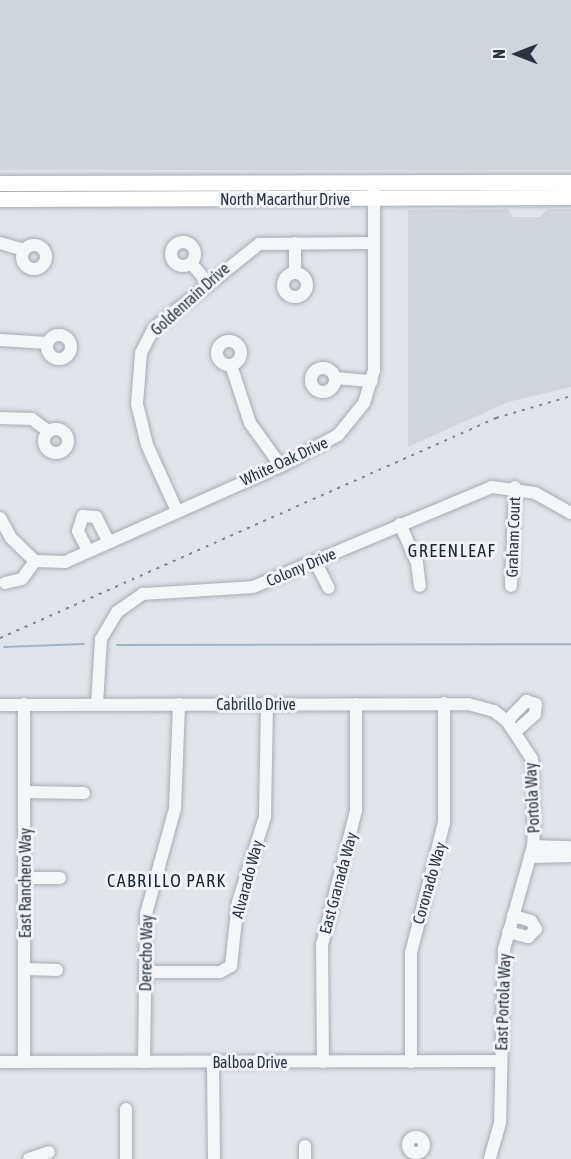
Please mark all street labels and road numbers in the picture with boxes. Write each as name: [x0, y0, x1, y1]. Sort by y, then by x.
street label: North Macarthur Drive: [220, 189, 350, 209]
street label: Goldenrain Drive: [147, 259, 233, 339]
street label: White Oak Drive: [237, 432, 331, 490]
street label: Graham Court: [502, 496, 524, 578]
street label: Colony Drive: [263, 544, 339, 590]
street label: Cabrillo Drive: [216, 694, 296, 714]
street label: Portola Way: [521, 762, 543, 834]
street label: East Ranchero Way: [15, 828, 35, 938]
street label: East Granada Way: [315, 830, 361, 936]
street label: Alvarado Way: [227, 838, 267, 920]
street label: Coronado Way: [408, 840, 450, 926]
street label: Derecho Way: [136, 915, 156, 991]
street label: East Portola Way: [492, 953, 514, 1051]
street label: Balboa Drive: [212, 1052, 288, 1072]

